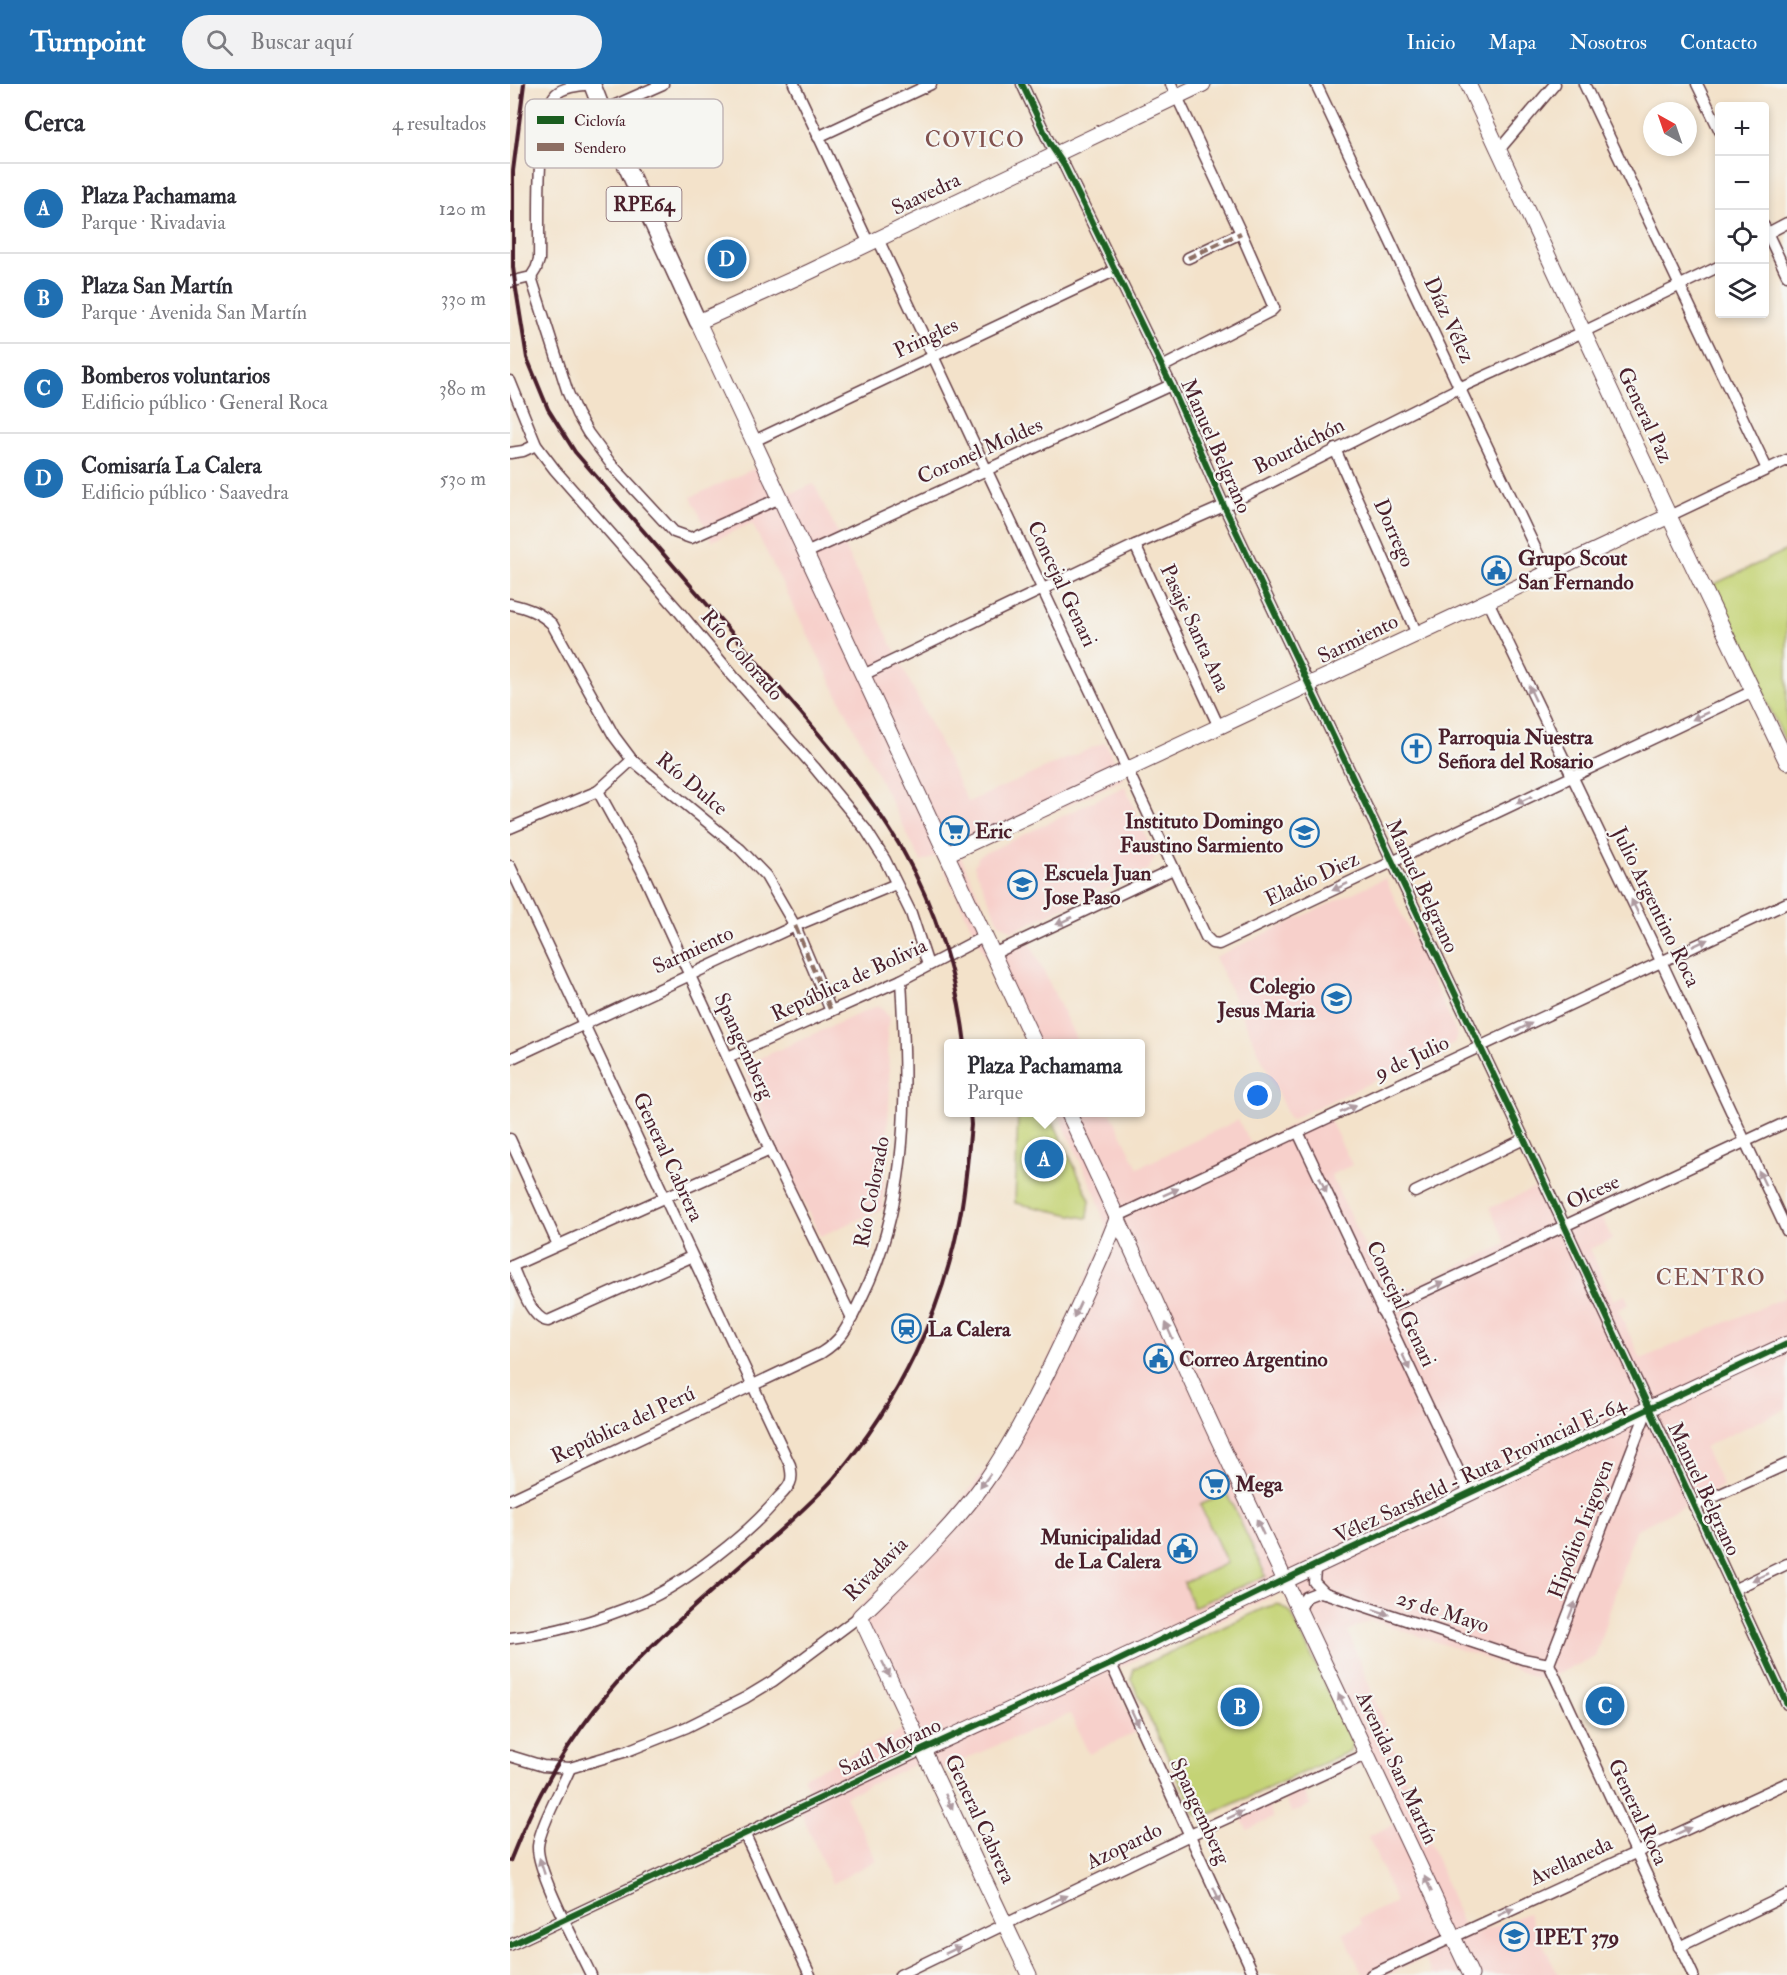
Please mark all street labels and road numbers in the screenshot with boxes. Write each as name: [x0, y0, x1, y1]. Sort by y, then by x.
street label: Saavedra: [887, 166, 965, 222]
road number: RPE64: [606, 187, 682, 221]
street label: Díaz Vélez: [1417, 273, 1481, 367]
street label: Pringles: [890, 311, 962, 365]
street label: General Paz: [1611, 363, 1679, 467]
street label: Manuel Belgrano: [1174, 374, 1258, 518]
street label: Coronel Moldes: [913, 411, 1047, 491]
street label: Bourdichón: [1249, 411, 1349, 480]
street label: Dorrego: [1367, 495, 1421, 571]
street label: Concejal Genari: [1021, 517, 1103, 652]
street label: Pasaje Santa Ana: [1154, 560, 1237, 697]
street label: Río Colorado: [695, 604, 789, 706]
street label: Sarmiento: [1313, 608, 1403, 670]
street label: Río Dulce: [651, 746, 734, 822]
street label: Manuel Belgrano: [1379, 815, 1465, 957]
street label: Julio Argentino Roca: [1605, 822, 1707, 992]
street label: Eladio Diez: [1261, 845, 1363, 913]
street label: Sarmiento: [648, 920, 738, 980]
street label: República de Bolivia: [767, 932, 932, 1028]
street label: Spangemberg: [708, 989, 781, 1104]
street label: 9 de Julio: [1369, 1029, 1453, 1088]
street label: General Cabrera: [626, 1088, 710, 1226]
street label: Río Colorado: [848, 1134, 896, 1250]
street label: Olcese: [1562, 1168, 1624, 1216]
street label: Concejal Genari: [1360, 1237, 1442, 1372]
street label: República del Perú: [547, 1380, 699, 1470]
street label: Vélez Sarsfield - Ruta Provincial E-64: [1330, 1390, 1632, 1550]
street label: Manuel Belgrano: [1661, 1418, 1747, 1560]
street label: Hipólito Irigoyen: [1542, 1456, 1620, 1602]
street label: Rivadavia: [838, 1531, 914, 1607]
street label: 25 de Mayo: [1393, 1584, 1493, 1640]
street label: Avenida San Martín: [1349, 1686, 1444, 1849]
street label: Saúl Moyano: [835, 1712, 945, 1782]
street label: General Cabrera: [938, 1750, 1022, 1888]
street label: Spangemberg: [1164, 1754, 1237, 1869]
street label: General Roca: [1602, 1754, 1675, 1870]
street label: Azopardo: [1081, 1816, 1166, 1876]
street label: Avellaneda: [1524, 1830, 1617, 1892]

